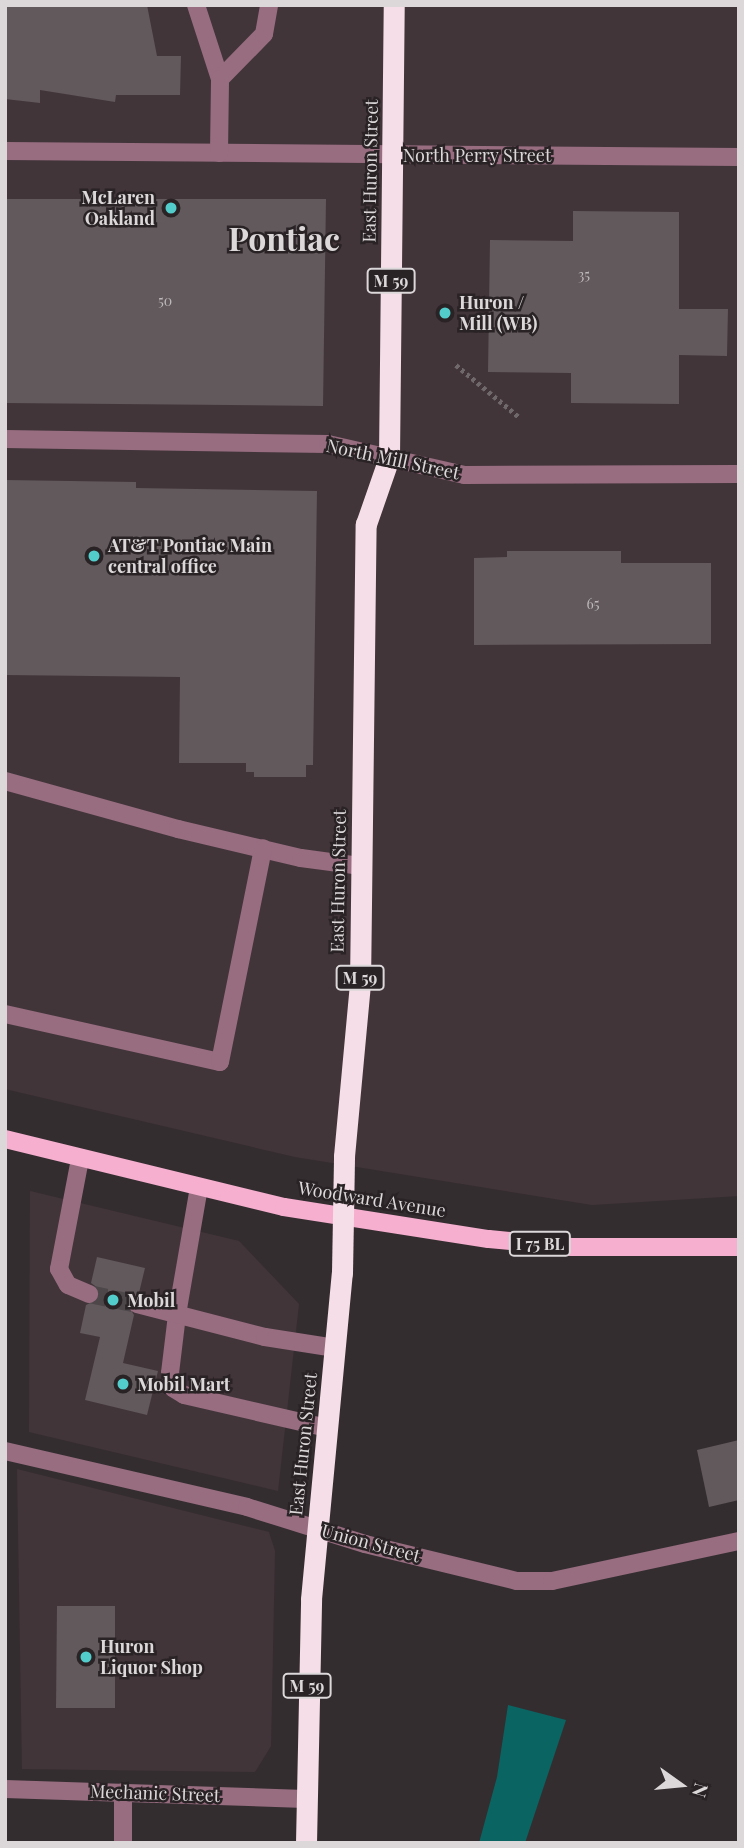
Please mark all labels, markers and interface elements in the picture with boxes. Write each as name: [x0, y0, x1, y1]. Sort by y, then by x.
street label: East Huron Street: [358, 99, 382, 243]
street label: North Perry Street: [402, 144, 552, 166]
place label: McLaren Oakland: [81, 187, 155, 230]
marker: McLaren Oakland: [161, 198, 181, 218]
district label: Pontiac: [228, 219, 340, 257]
house number: 35: [578, 267, 590, 283]
road number: M 59: [366, 268, 416, 294]
place label: Huron / Mill (WB): [459, 292, 537, 334]
house number: 50: [158, 293, 172, 309]
marker: Huron / Mill (WB): [437, 305, 453, 321]
street label: North Mill Street: [324, 434, 462, 484]
place label: AT&T Pontiac Main central office: [108, 535, 272, 578]
marker: AT&T Pontiac Main central office: [86, 548, 102, 564]
house number: 65: [586, 596, 600, 612]
street label: East Huron Street: [326, 809, 350, 953]
road number: M 59: [336, 966, 384, 990]
street label: Woodward Avenue: [296, 1177, 448, 1221]
road number: I 75 BL: [508, 1232, 572, 1256]
place label: Mobil: [127, 1289, 175, 1311]
marker: Mobil: [105, 1292, 121, 1308]
street label: East Huron Street: [285, 1371, 321, 1517]
place label: Mobil Mart: [137, 1373, 230, 1395]
marker: Mobil Mart: [115, 1376, 131, 1392]
street label: Union Street: [319, 1519, 423, 1567]
place label: Huron Liquor Shop: [100, 1636, 203, 1678]
marker: Huron Liquor Shop: [78, 1649, 94, 1665]
road number: M 59: [282, 1674, 332, 1698]
north arrow: [646, 1750, 716, 1820]
street label: Mechanic Street: [89, 1780, 221, 1806]
text: N: [687, 1780, 716, 1800]

